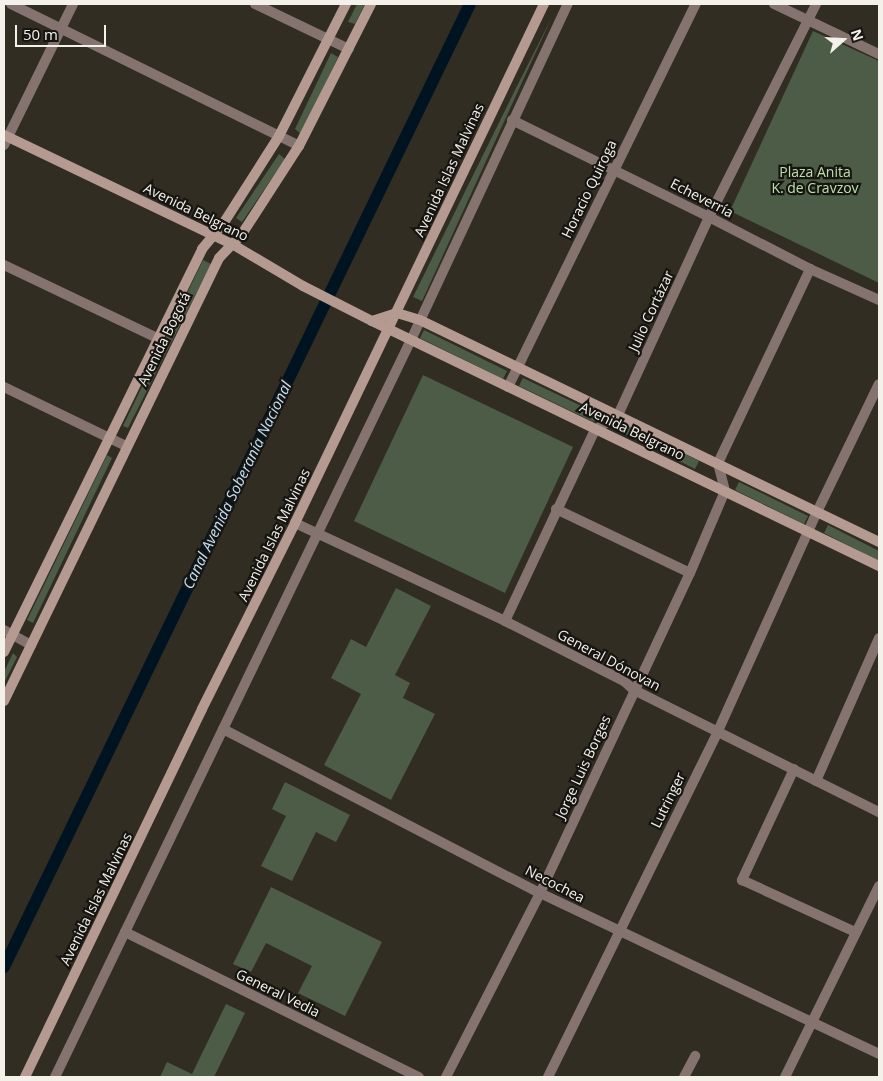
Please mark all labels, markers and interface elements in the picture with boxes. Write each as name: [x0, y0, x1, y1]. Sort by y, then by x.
scale bar: [18, 15, 109, 47]
north arrow: [818, 15, 868, 65]
text: 50 m: [23, 24, 58, 44]
text: N: [847, 26, 868, 43]
street label: Avenida Islas Malvinas: [411, 101, 487, 239]
street label: Horacio Quiroga: [558, 137, 620, 241]
park label: Plaza Anita K. de Cravzov: [771, 164, 859, 196]
street label: Echeverría: [668, 175, 736, 221]
street label: Avenida Belgrano: [141, 179, 251, 245]
street label: Julio Cortázar: [625, 268, 677, 354]
street label: Avenida Bogotá: [134, 289, 194, 389]
water label: Canal Avenida Soberanía Nacional: [179, 378, 295, 592]
street label: Avenida Belgrano: [577, 398, 687, 464]
street label: Avenida Islas Malvinas: [235, 466, 313, 604]
street label: General Dónovan: [555, 626, 663, 694]
street label: Jorge Luis Borges: [552, 713, 614, 821]
street label: Lutringer: [647, 769, 689, 831]
street label: Avenida Islas Malvinas: [57, 830, 135, 968]
street label: Necochea: [522, 862, 588, 906]
street label: General Vedia: [233, 965, 323, 1021]

